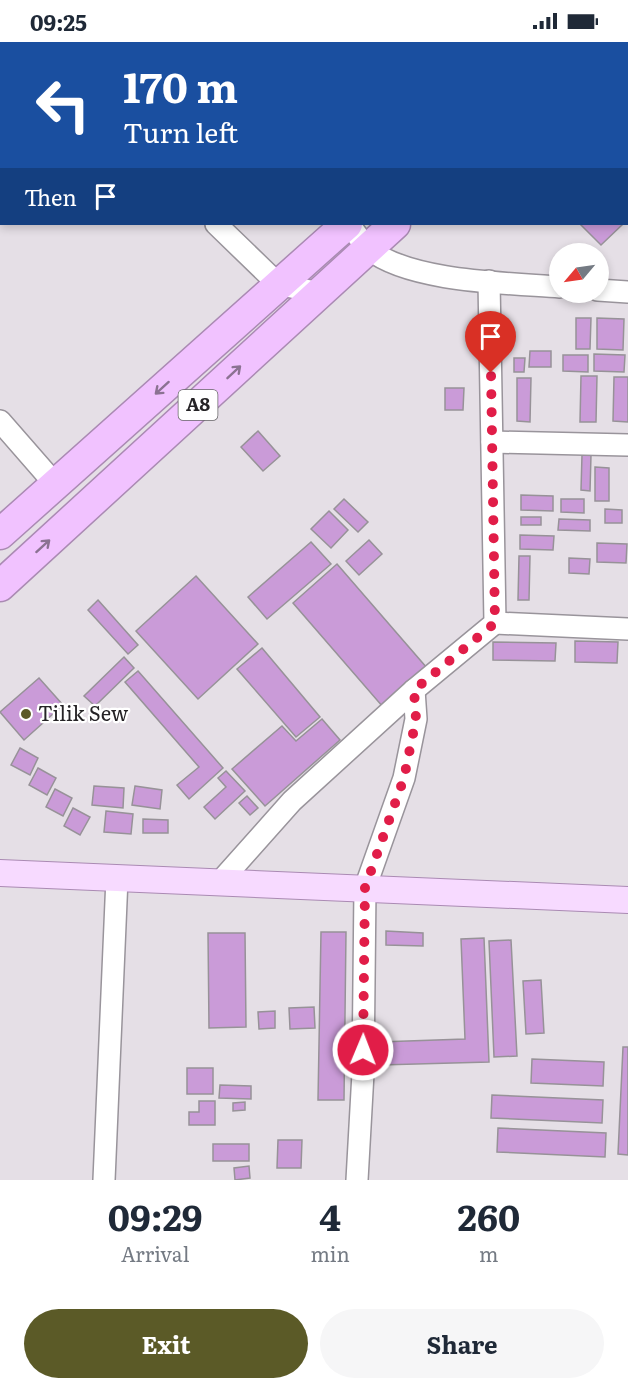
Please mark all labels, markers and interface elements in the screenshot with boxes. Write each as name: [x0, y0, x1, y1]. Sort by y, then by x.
text: 09:25: [30, 5, 87, 38]
text: 170 m: [123, 54, 238, 116]
icon: left: [24, 66, 102, 144]
text: Turn left: [123, 111, 238, 151]
text: Then: [24, 180, 77, 213]
icon: arrive: [89, 180, 122, 213]
north arrow: [549, 243, 609, 303]
map controls: [549, 243, 609, 303]
pin: [465, 311, 516, 373]
icon: arrive: [474, 320, 507, 353]
one-way arrow: [226, 366, 241, 380]
one-way arrow: [155, 381, 170, 395]
road number: A8: [178, 390, 218, 420]
one-way arrow: [36, 539, 51, 554]
place label: Tilik Sew: [38, 697, 129, 727]
marker: Tilik Sew: [19, 707, 33, 721]
position arrow: [331, 1018, 395, 1082]
text: 09:29: [108, 1189, 203, 1242]
text: 4: [319, 1189, 341, 1242]
text: 260: [458, 1189, 520, 1242]
text: Arrival: [121, 1238, 189, 1268]
text: min: [310, 1238, 350, 1268]
text: m: [479, 1238, 499, 1268]
button: Exit: [24, 1309, 308, 1378]
button: Share: [320, 1309, 604, 1378]

